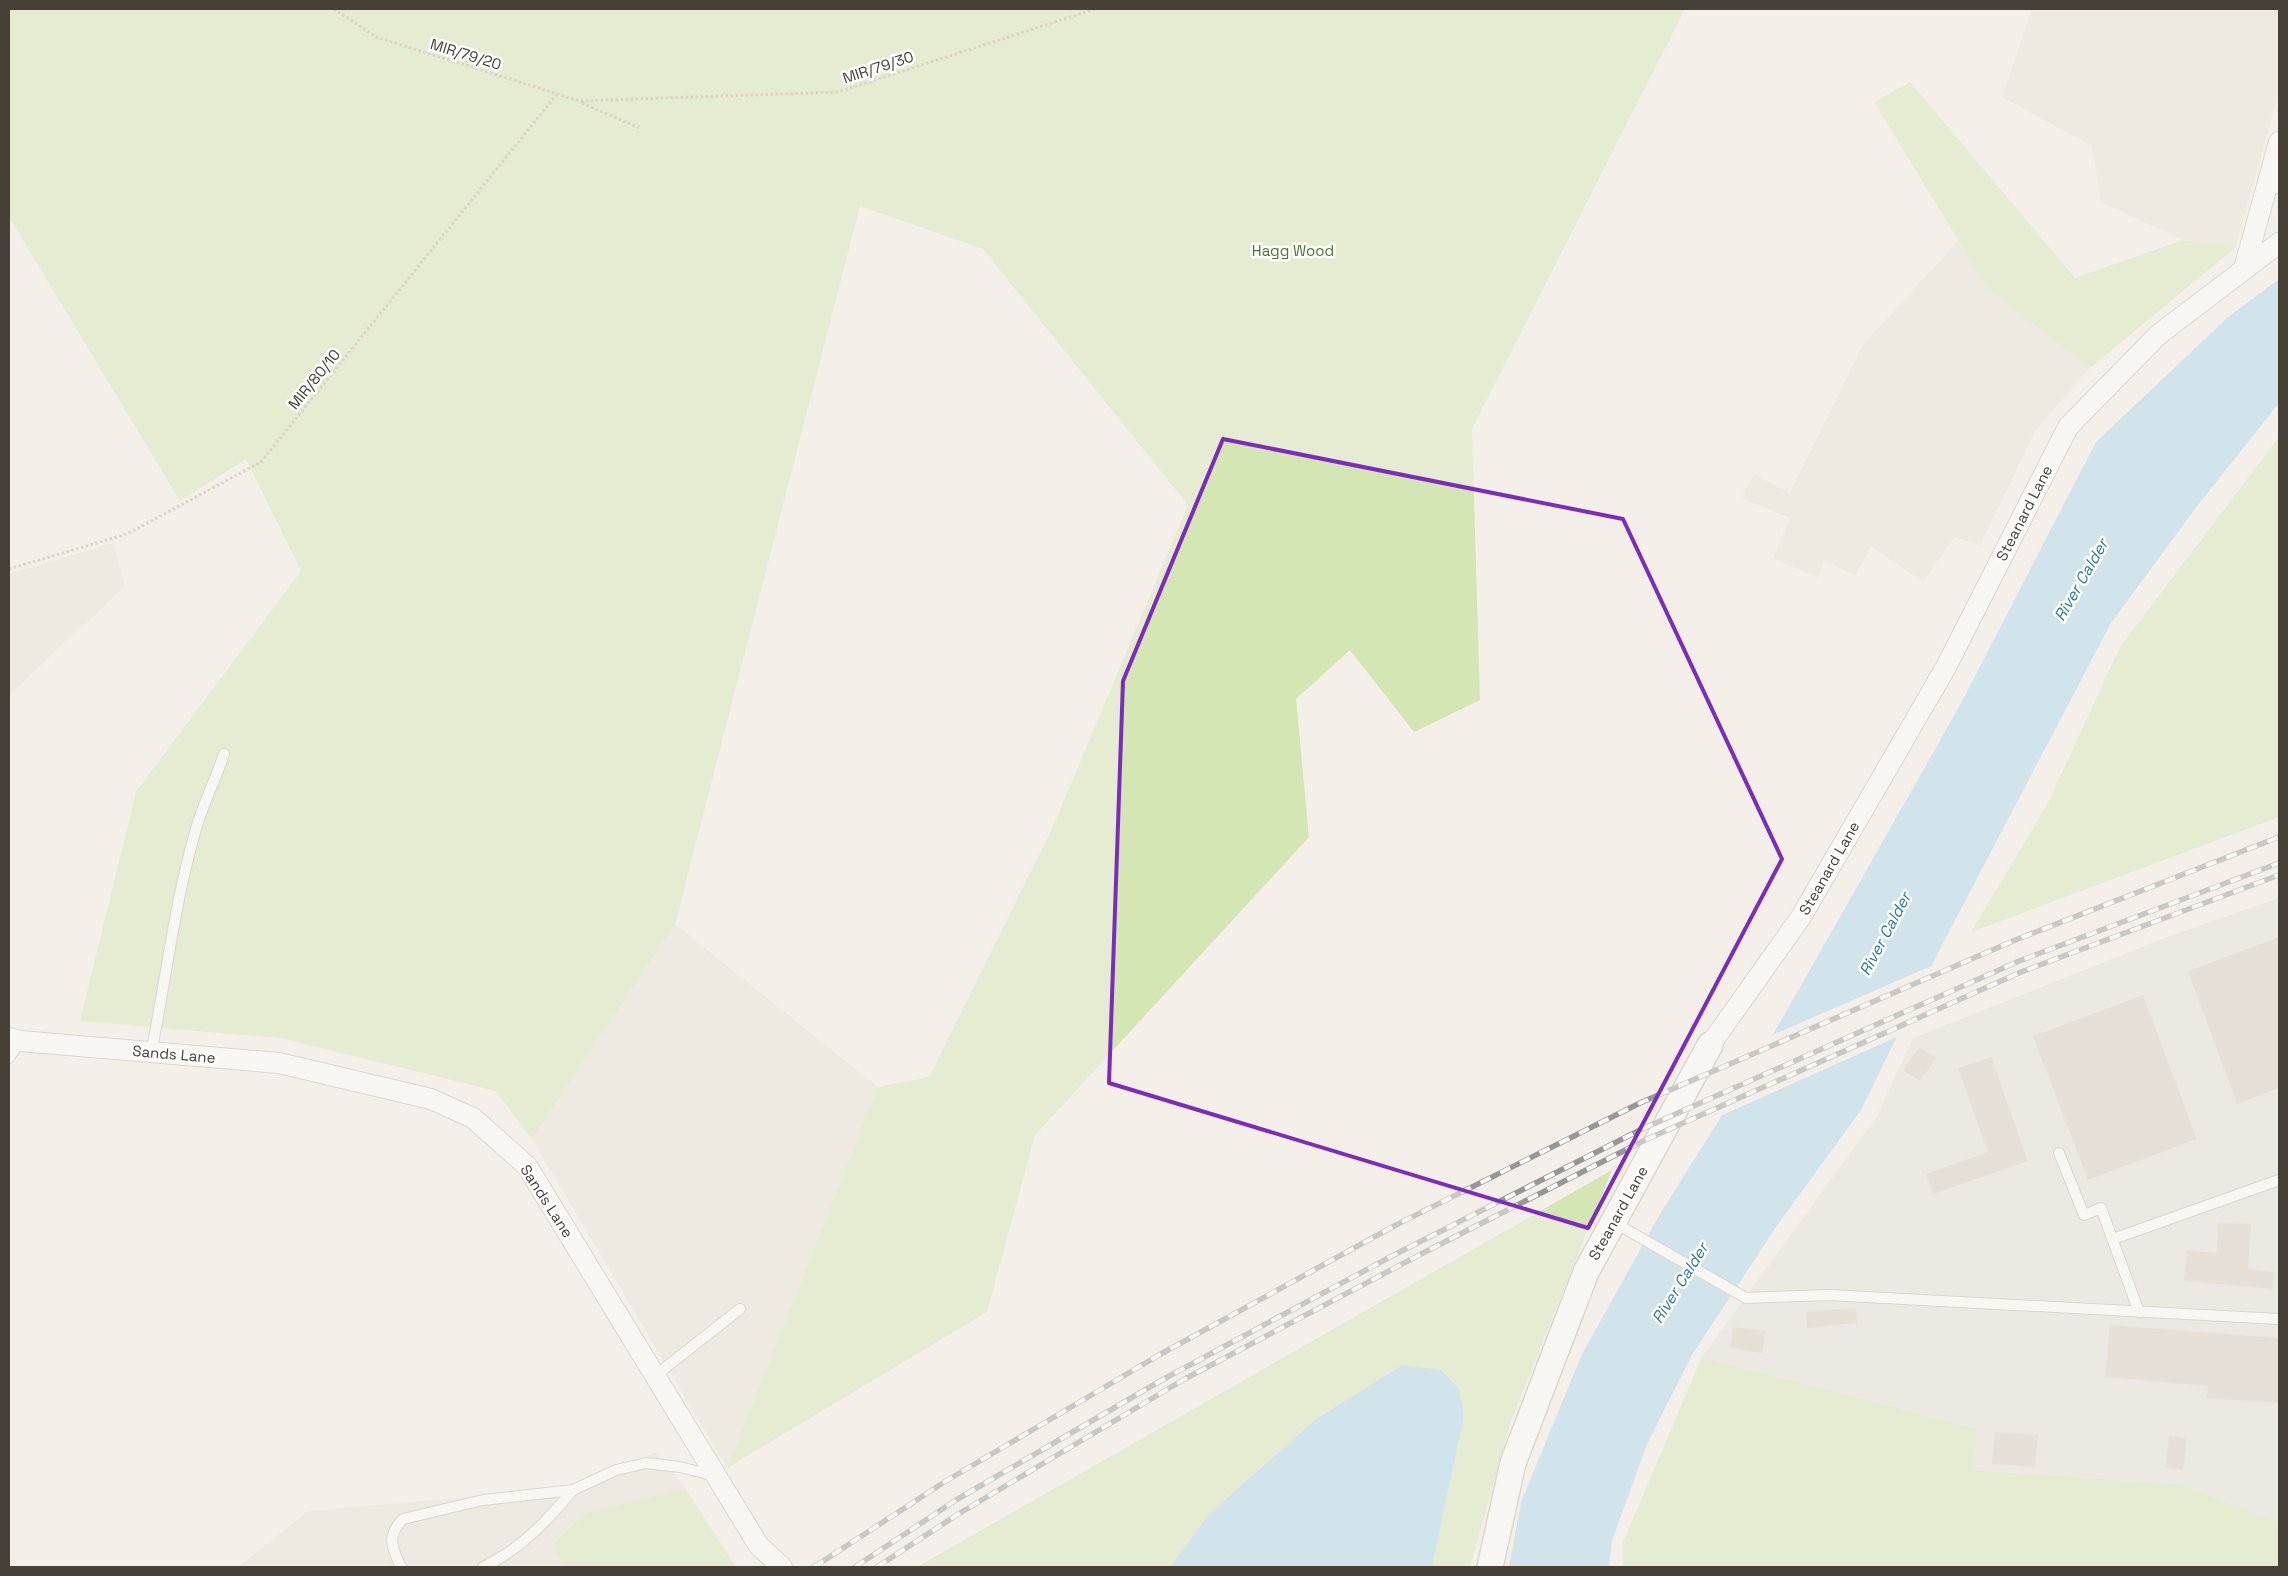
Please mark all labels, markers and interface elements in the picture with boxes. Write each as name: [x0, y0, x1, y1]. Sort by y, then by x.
street label: MIR/79/20: [428, 34, 504, 74]
street label: MIR/79/30: [840, 47, 916, 87]
park label: Hagg Wood: [1252, 241, 1334, 260]
street label: MIR/80/10: [284, 345, 344, 413]
street label: Steanard Lane: [1992, 462, 2056, 564]
water label: River Calder: [2049, 534, 2114, 625]
street label: Steanard Lane: [1795, 818, 1864, 918]
water label: River Calder: [1854, 887, 1917, 979]
street label: Sands Lane: [132, 1041, 216, 1067]
street label: Sands Lane: [516, 1161, 578, 1241]
street label: Steanard Lane: [1584, 1162, 1652, 1264]
water label: River Calder: [1647, 1237, 1714, 1327]

